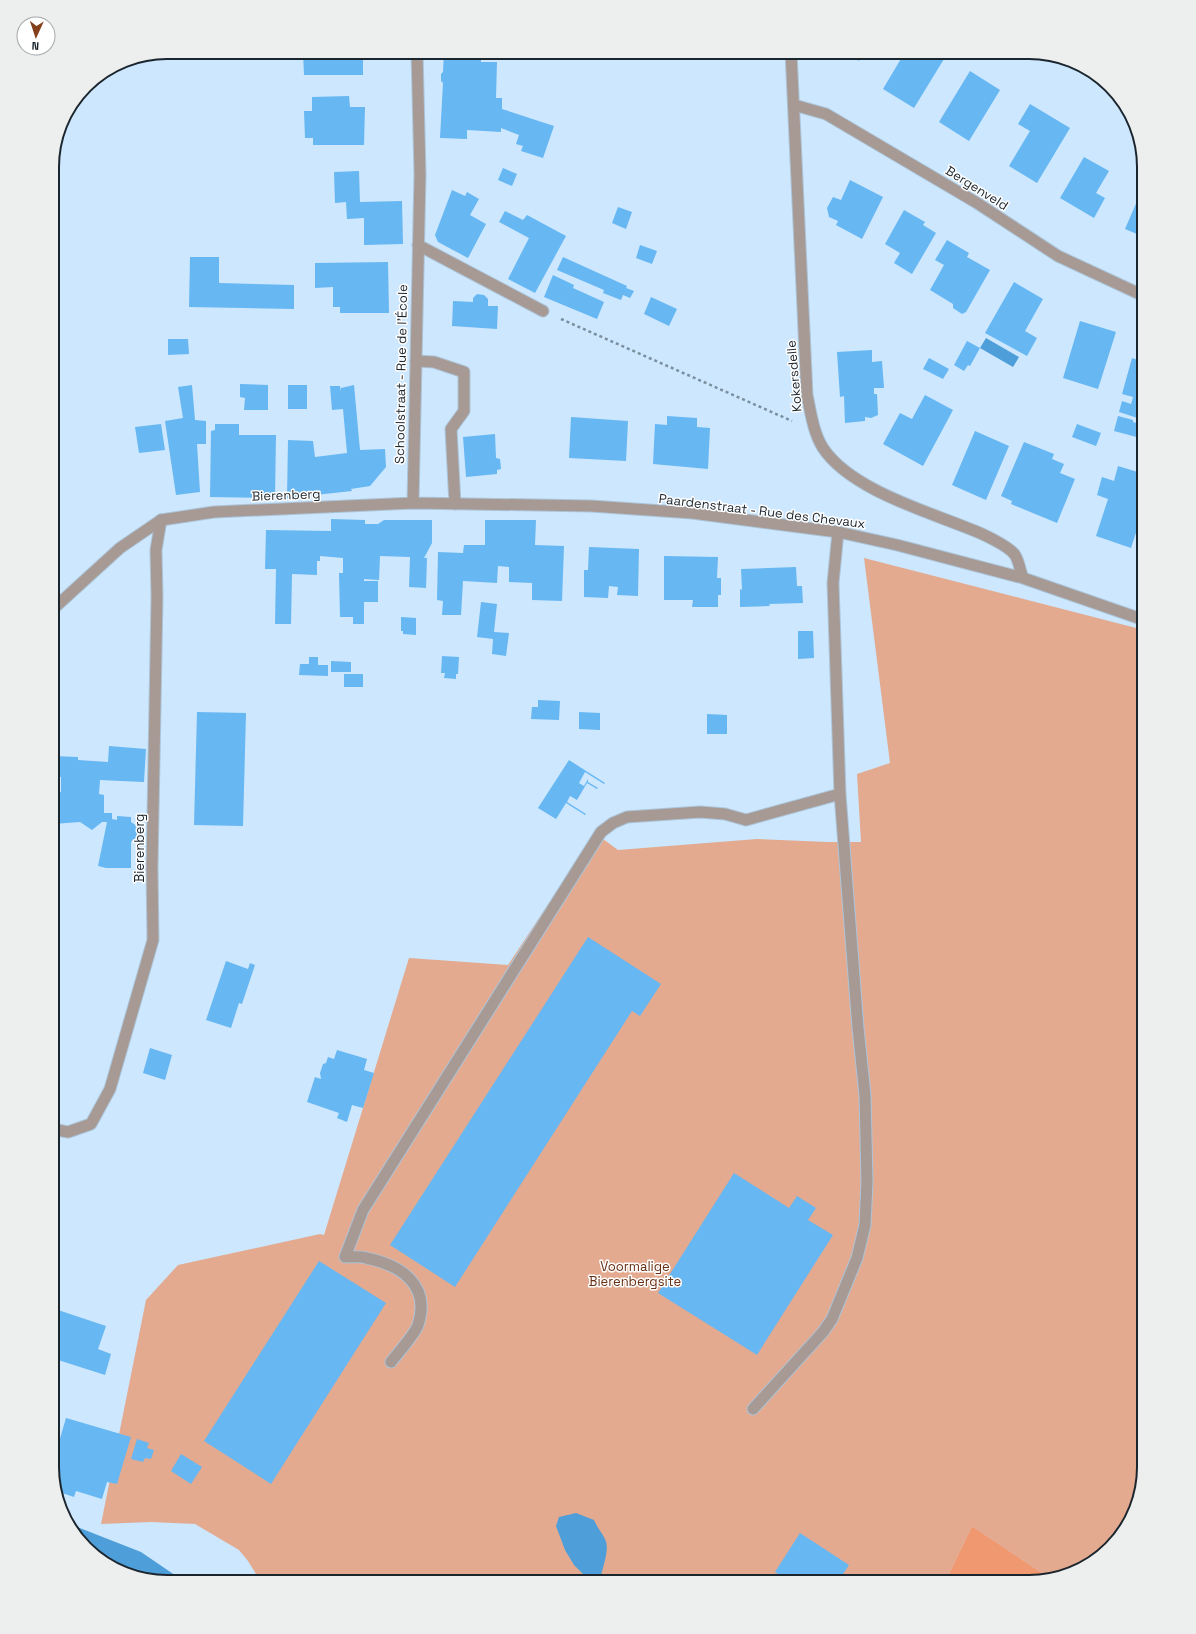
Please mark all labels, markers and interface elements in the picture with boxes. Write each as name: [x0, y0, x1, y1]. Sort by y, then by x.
north arrow: [16, 16, 56, 56]
text: N: [31, 39, 40, 53]
street label: Bergenveld: [942, 162, 1012, 214]
street label: Schoolstraat - Rue de l'École: [391, 284, 411, 464]
street label: Kokersdelle: [782, 339, 806, 413]
street label: Bierenberg: [251, 485, 321, 505]
street label: Paardenstraat - Rue des Chevaux: [658, 490, 867, 532]
street label: Bierenberg: [131, 814, 148, 882]
park label: Voormalige Bierenbergsite: [589, 1258, 681, 1290]

